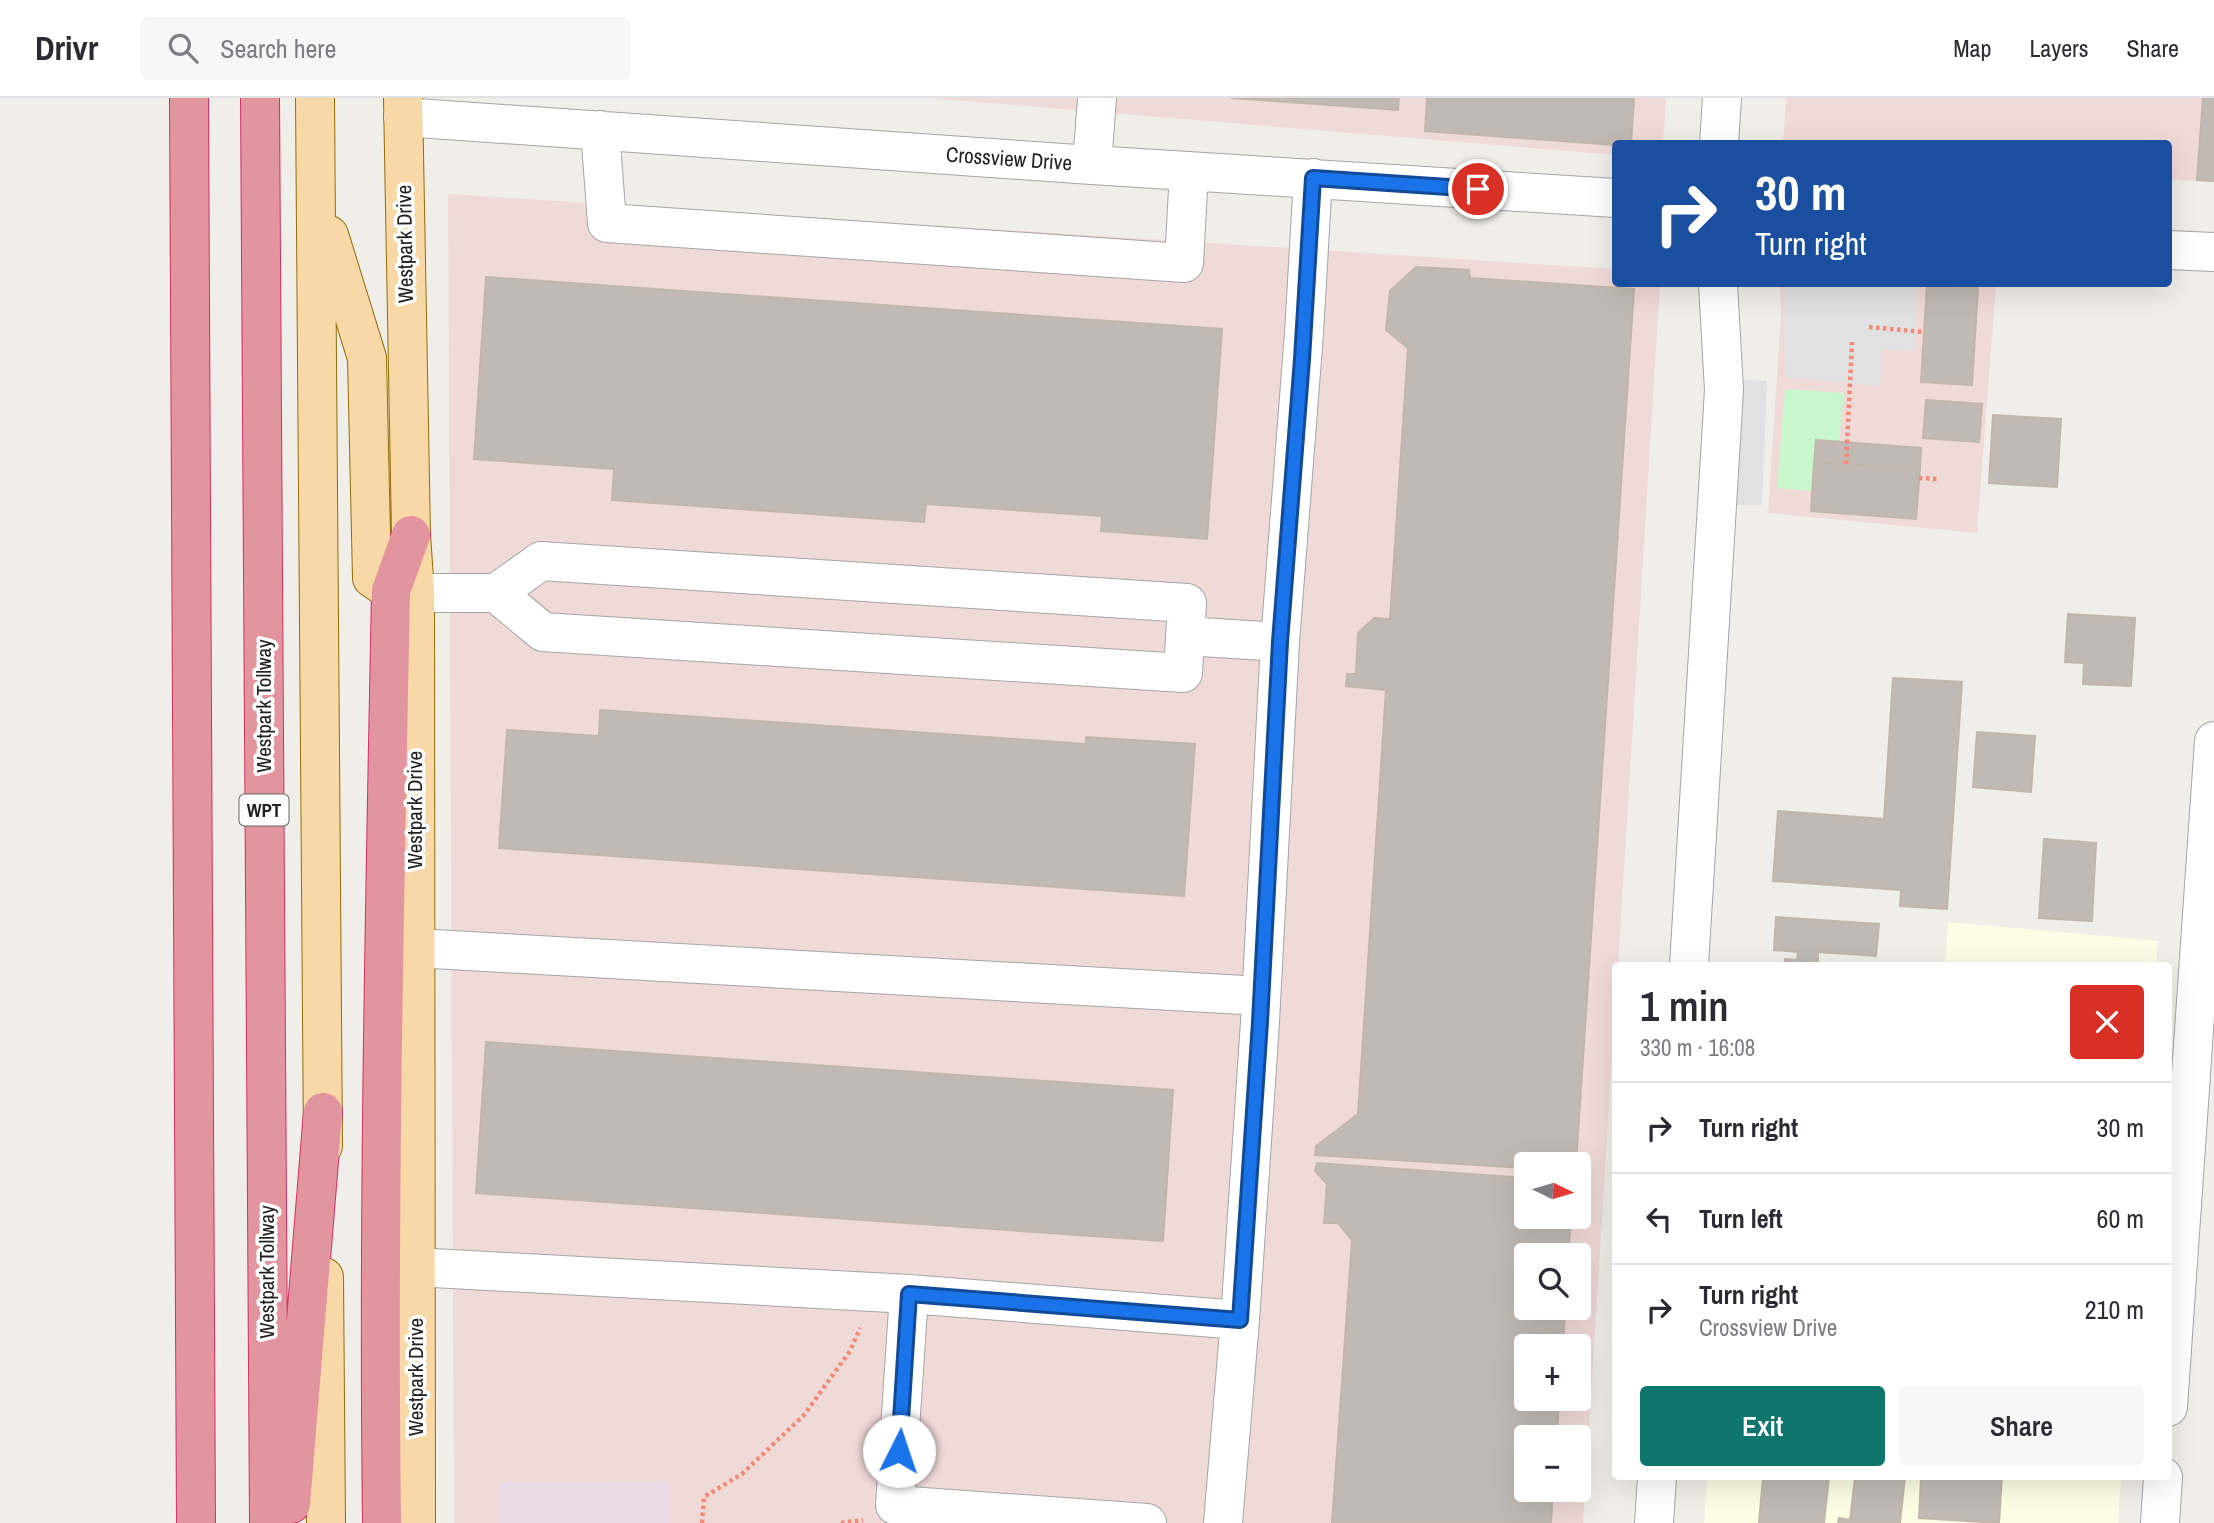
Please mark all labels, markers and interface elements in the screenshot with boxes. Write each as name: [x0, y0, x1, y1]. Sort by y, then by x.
search box: [140, 17, 630, 80]
text: Drivr: [35, 26, 98, 70]
icon: search: [164, 29, 202, 67]
text: Search here: [220, 31, 336, 66]
text: Map: [1953, 32, 1991, 64]
text: Layers: [2029, 32, 2088, 64]
text: Share: [2126, 32, 2179, 64]
street label: Crossview Drive: [945, 140, 1073, 177]
pin: [1448, 159, 1508, 219]
text: 30 m: [1755, 159, 1847, 225]
icon: right: [1640, 168, 1731, 259]
icon: arrive: [1459, 170, 1497, 208]
street label: Westpark Drive: [389, 185, 420, 303]
text: Turn right: [1755, 222, 1867, 265]
street label: Westpark Tollway: [249, 639, 278, 773]
street label: Westpark Drive: [400, 751, 429, 869]
road number: WPT: [240, 794, 288, 825]
text: 1 min: [1640, 978, 1729, 1034]
button: close: [2070, 985, 2144, 1059]
text: 330 m · 16:08: [1640, 1032, 1755, 1063]
icon: right: [1640, 1109, 1678, 1147]
text: Turn right: [1699, 1110, 1798, 1145]
text: 30 m: [2097, 1110, 2144, 1145]
north arrow: [1514, 1152, 1591, 1228]
map controls: [1514, 1152, 1591, 1502]
icon: left: [1640, 1200, 1678, 1238]
text: Turn left: [1699, 1201, 1783, 1236]
text: 60 m: [2097, 1201, 2144, 1236]
street label: Westpark Tollway: [252, 1205, 281, 1339]
button: search: [1514, 1243, 1591, 1320]
text: Turn right: [1699, 1277, 1798, 1312]
icon: right: [1640, 1291, 1678, 1329]
text: 210 m: [2085, 1292, 2144, 1327]
text: Crossview Drive: [1699, 1312, 1837, 1343]
street label: Westpark Drive: [401, 1318, 430, 1436]
button: +: [1514, 1334, 1591, 1411]
button: Exit: [1640, 1386, 1885, 1466]
button: Share: [1899, 1386, 2144, 1466]
position arrow: [862, 1414, 936, 1488]
button: −: [1514, 1425, 1591, 1502]

